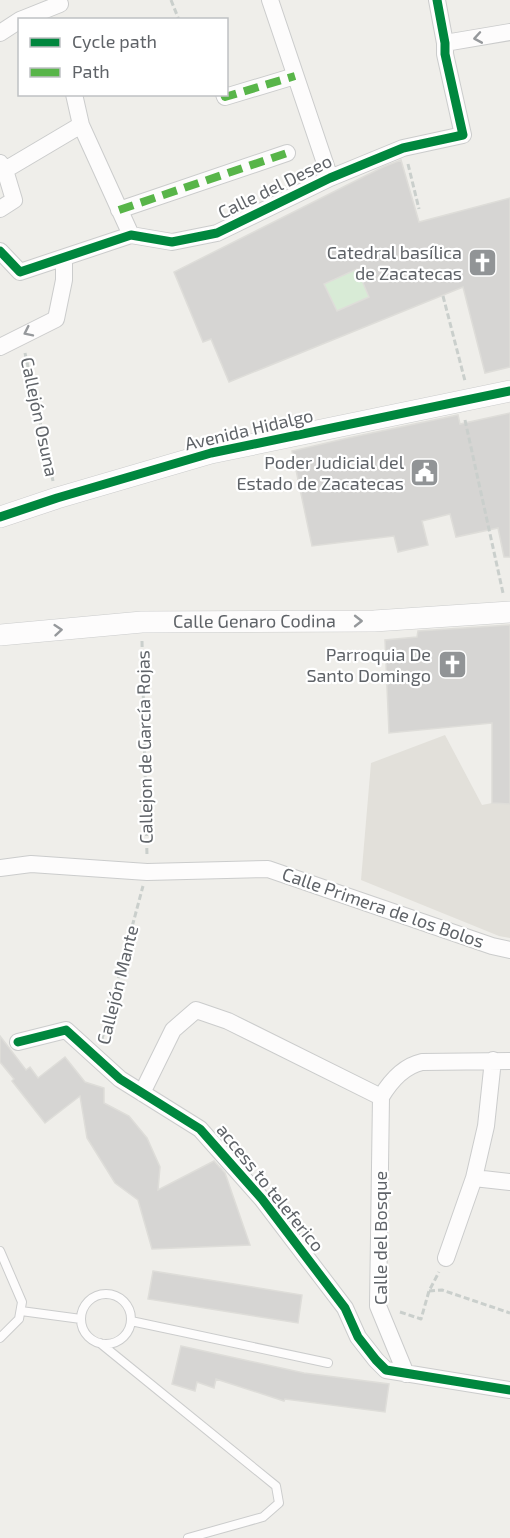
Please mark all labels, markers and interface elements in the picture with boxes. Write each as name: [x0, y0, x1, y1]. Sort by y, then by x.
legend: [18, 18, 228, 96]
text: Cycle path: [72, 30, 157, 52]
one-way arrow: [473, 31, 482, 43]
text: Path: [72, 60, 110, 82]
street label: Calle del Deseo: [214, 149, 335, 223]
place label: Catedral basílica de Zacatecas: [327, 241, 462, 284]
church icon: Catedral basílica de Zacatecas: [467, 247, 499, 279]
one-way arrow: [23, 325, 34, 337]
street label: Callejón Osuna: [17, 355, 63, 478]
street label: Avenida Hidalgo: [182, 404, 315, 455]
place label: Poder Judicial del Estado de Zacatecas: [236, 451, 405, 494]
public building icon: Poder Judicial del Estado de Zacatecas: [409, 457, 441, 489]
street label: Calle Genaro Codina: [173, 609, 336, 632]
one-way arrow: [353, 615, 362, 627]
one-way arrow: [54, 624, 63, 637]
place label: Parroquia De Santo Domingo: [306, 643, 431, 686]
church icon: Parroquia De Santo Domingo: [436, 649, 468, 681]
street label: Callejon de García Rojas: [131, 650, 157, 844]
street label: Calle Primera de los Bolos: [279, 862, 487, 952]
street label: Callejón Mante: [92, 923, 143, 1047]
street label: access to teleferico: [212, 1119, 329, 1256]
street label: Calle del Bosque: [369, 1171, 391, 1305]

